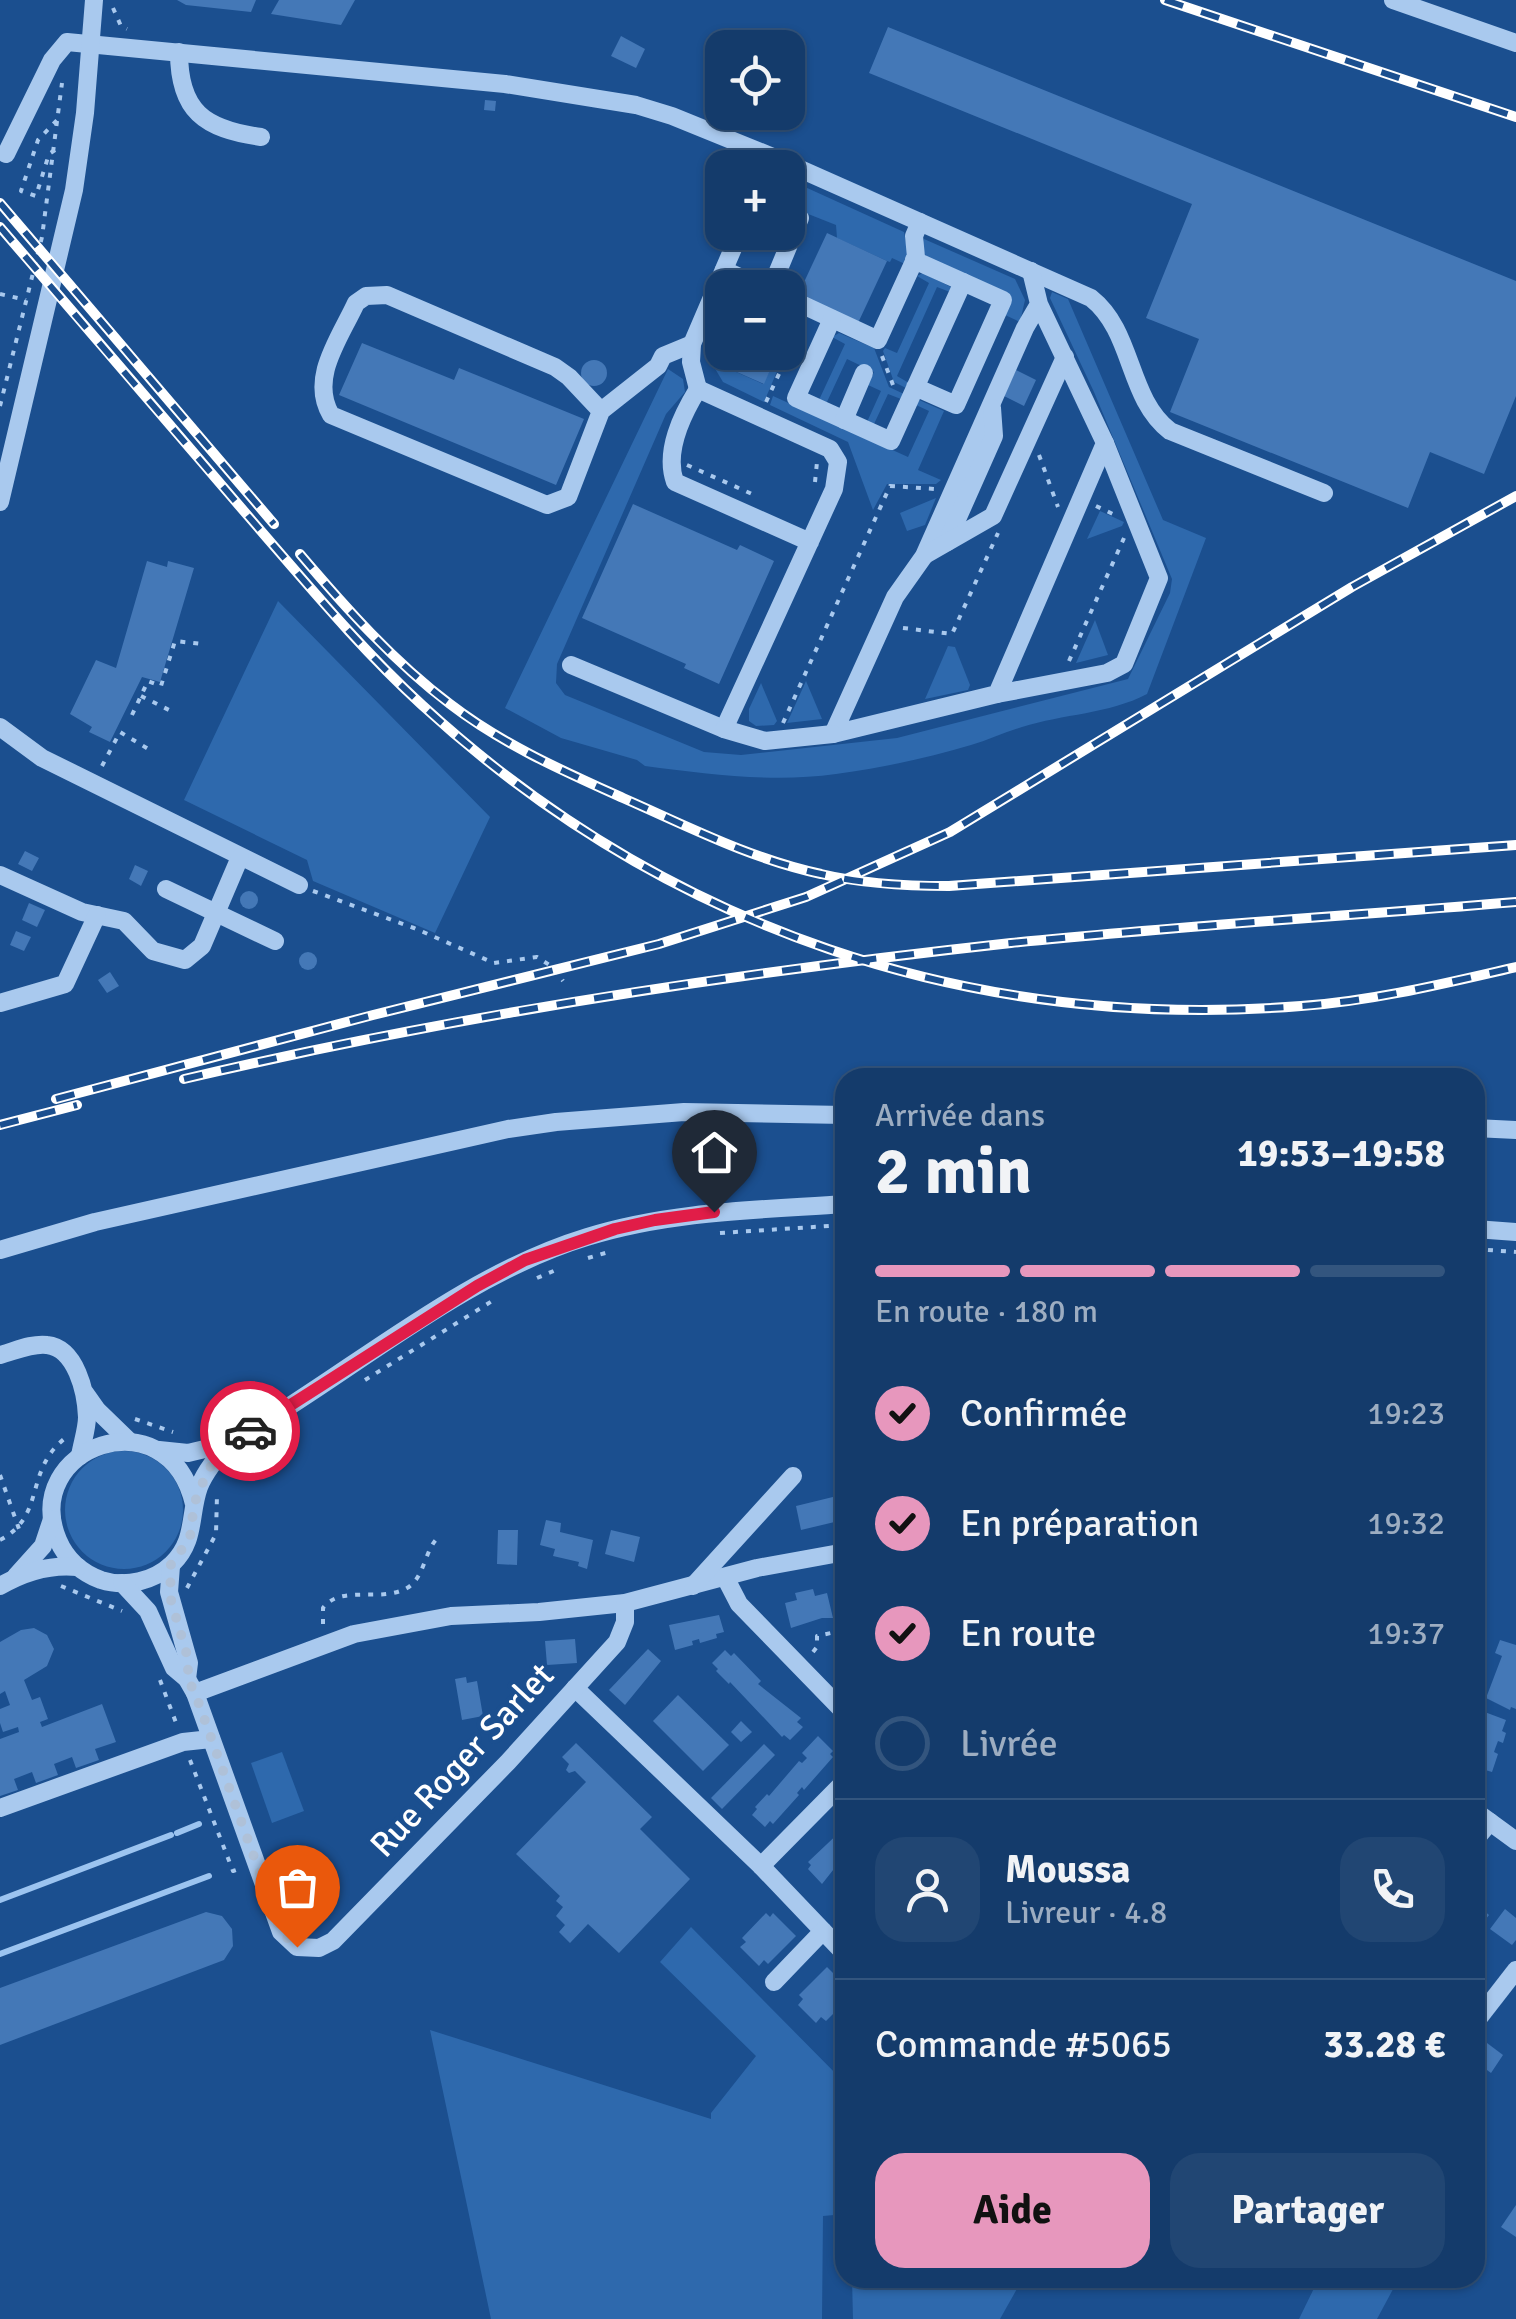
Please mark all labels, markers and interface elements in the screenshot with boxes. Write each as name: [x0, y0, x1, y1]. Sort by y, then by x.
map controls: [705, 30, 805, 370]
button: locate: [705, 30, 805, 130]
button: +: [705, 150, 805, 250]
button: −: [705, 270, 805, 370]
text: Arrivée dans: [875, 1096, 1045, 1135]
pin: [672, 1110, 757, 1213]
icon: home: [687, 1125, 742, 1180]
text: 19:53–19:58: [1237, 1130, 1445, 1177]
text: 2 min: [875, 1132, 1032, 1212]
text: En route · 180 m: [875, 1292, 1098, 1331]
courier: [200, 1381, 300, 1481]
icon: check: [875, 1386, 930, 1441]
text: Confirmée: [960, 1390, 1128, 1437]
text: 19:23: [1367, 1394, 1445, 1433]
icon: car: [223, 1404, 278, 1459]
icon: check: [875, 1496, 930, 1551]
text: En préparation: [960, 1500, 1199, 1547]
text: 19:32: [1367, 1504, 1445, 1543]
icon: check: [875, 1606, 930, 1661]
text: En route: [960, 1610, 1096, 1657]
text: 19:37: [1367, 1614, 1445, 1653]
street label: Rue Roger Sarlet: [361, 1654, 563, 1866]
text: Livrée: [960, 1720, 1058, 1767]
button: person: [875, 1837, 980, 1942]
button: phone: [1340, 1837, 1445, 1942]
pin: [255, 1845, 340, 1948]
text: Moussa: [1005, 1846, 1131, 1893]
icon: bag: [270, 1860, 325, 1915]
text: Livreur · 4.8: [1005, 1893, 1167, 1932]
text: Commande #5065: [875, 2021, 1172, 2068]
text: 33.28 €: [1323, 2021, 1445, 2068]
button: Aide: [875, 2153, 1150, 2268]
button: Partager: [1170, 2153, 1445, 2268]

